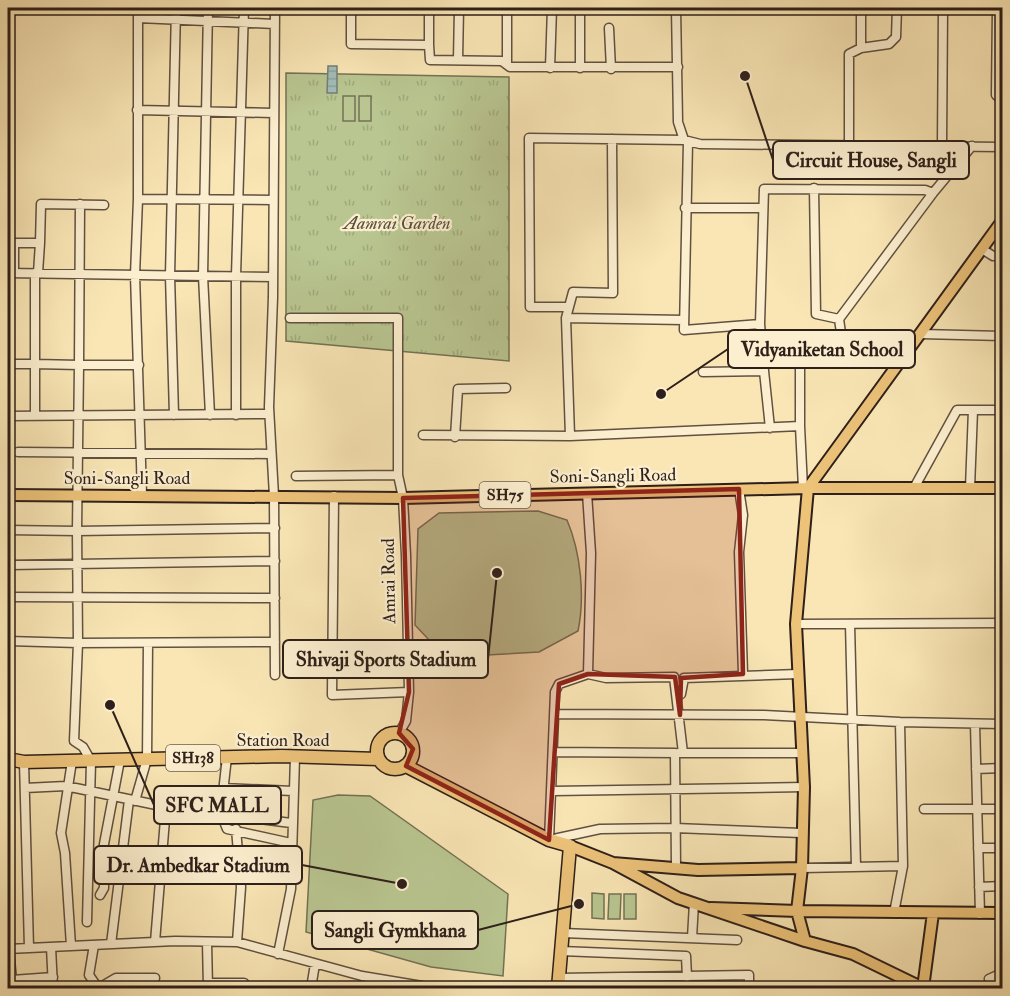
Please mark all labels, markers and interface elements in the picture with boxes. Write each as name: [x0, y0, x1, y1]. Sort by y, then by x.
callout: Circuit House, Sangli: [773, 141, 969, 179]
text: Circuit House, Sangli: [785, 148, 958, 174]
park label: Aamrai Garden: [342, 212, 450, 235]
callout: Vidyaniketan School: [728, 330, 915, 368]
text: Vidyaniketan School: [740, 337, 904, 363]
street label: Soni-Sangli Road: [549, 463, 677, 489]
street label: Soni-Sangli Road: [64, 467, 191, 490]
road number: SH75: [480, 482, 530, 508]
street label: Amrai Road: [377, 538, 401, 625]
callout: Shivaji Sports Stadium: [283, 640, 488, 678]
text: Shivaji Sports Stadium: [296, 647, 477, 673]
street label: Station Road: [236, 729, 330, 752]
road number: SH138: [166, 745, 220, 771]
callout: SFC MALL: [154, 786, 281, 824]
text: SFC MALL: [165, 793, 269, 818]
callout: Dr. Ambedkar Stadium: [94, 846, 302, 884]
text: Dr. Ambedkar Stadium: [106, 853, 290, 878]
callout: Sangli Gymkhana: [312, 911, 478, 949]
text: Sangli Gymkhana: [324, 918, 467, 944]

